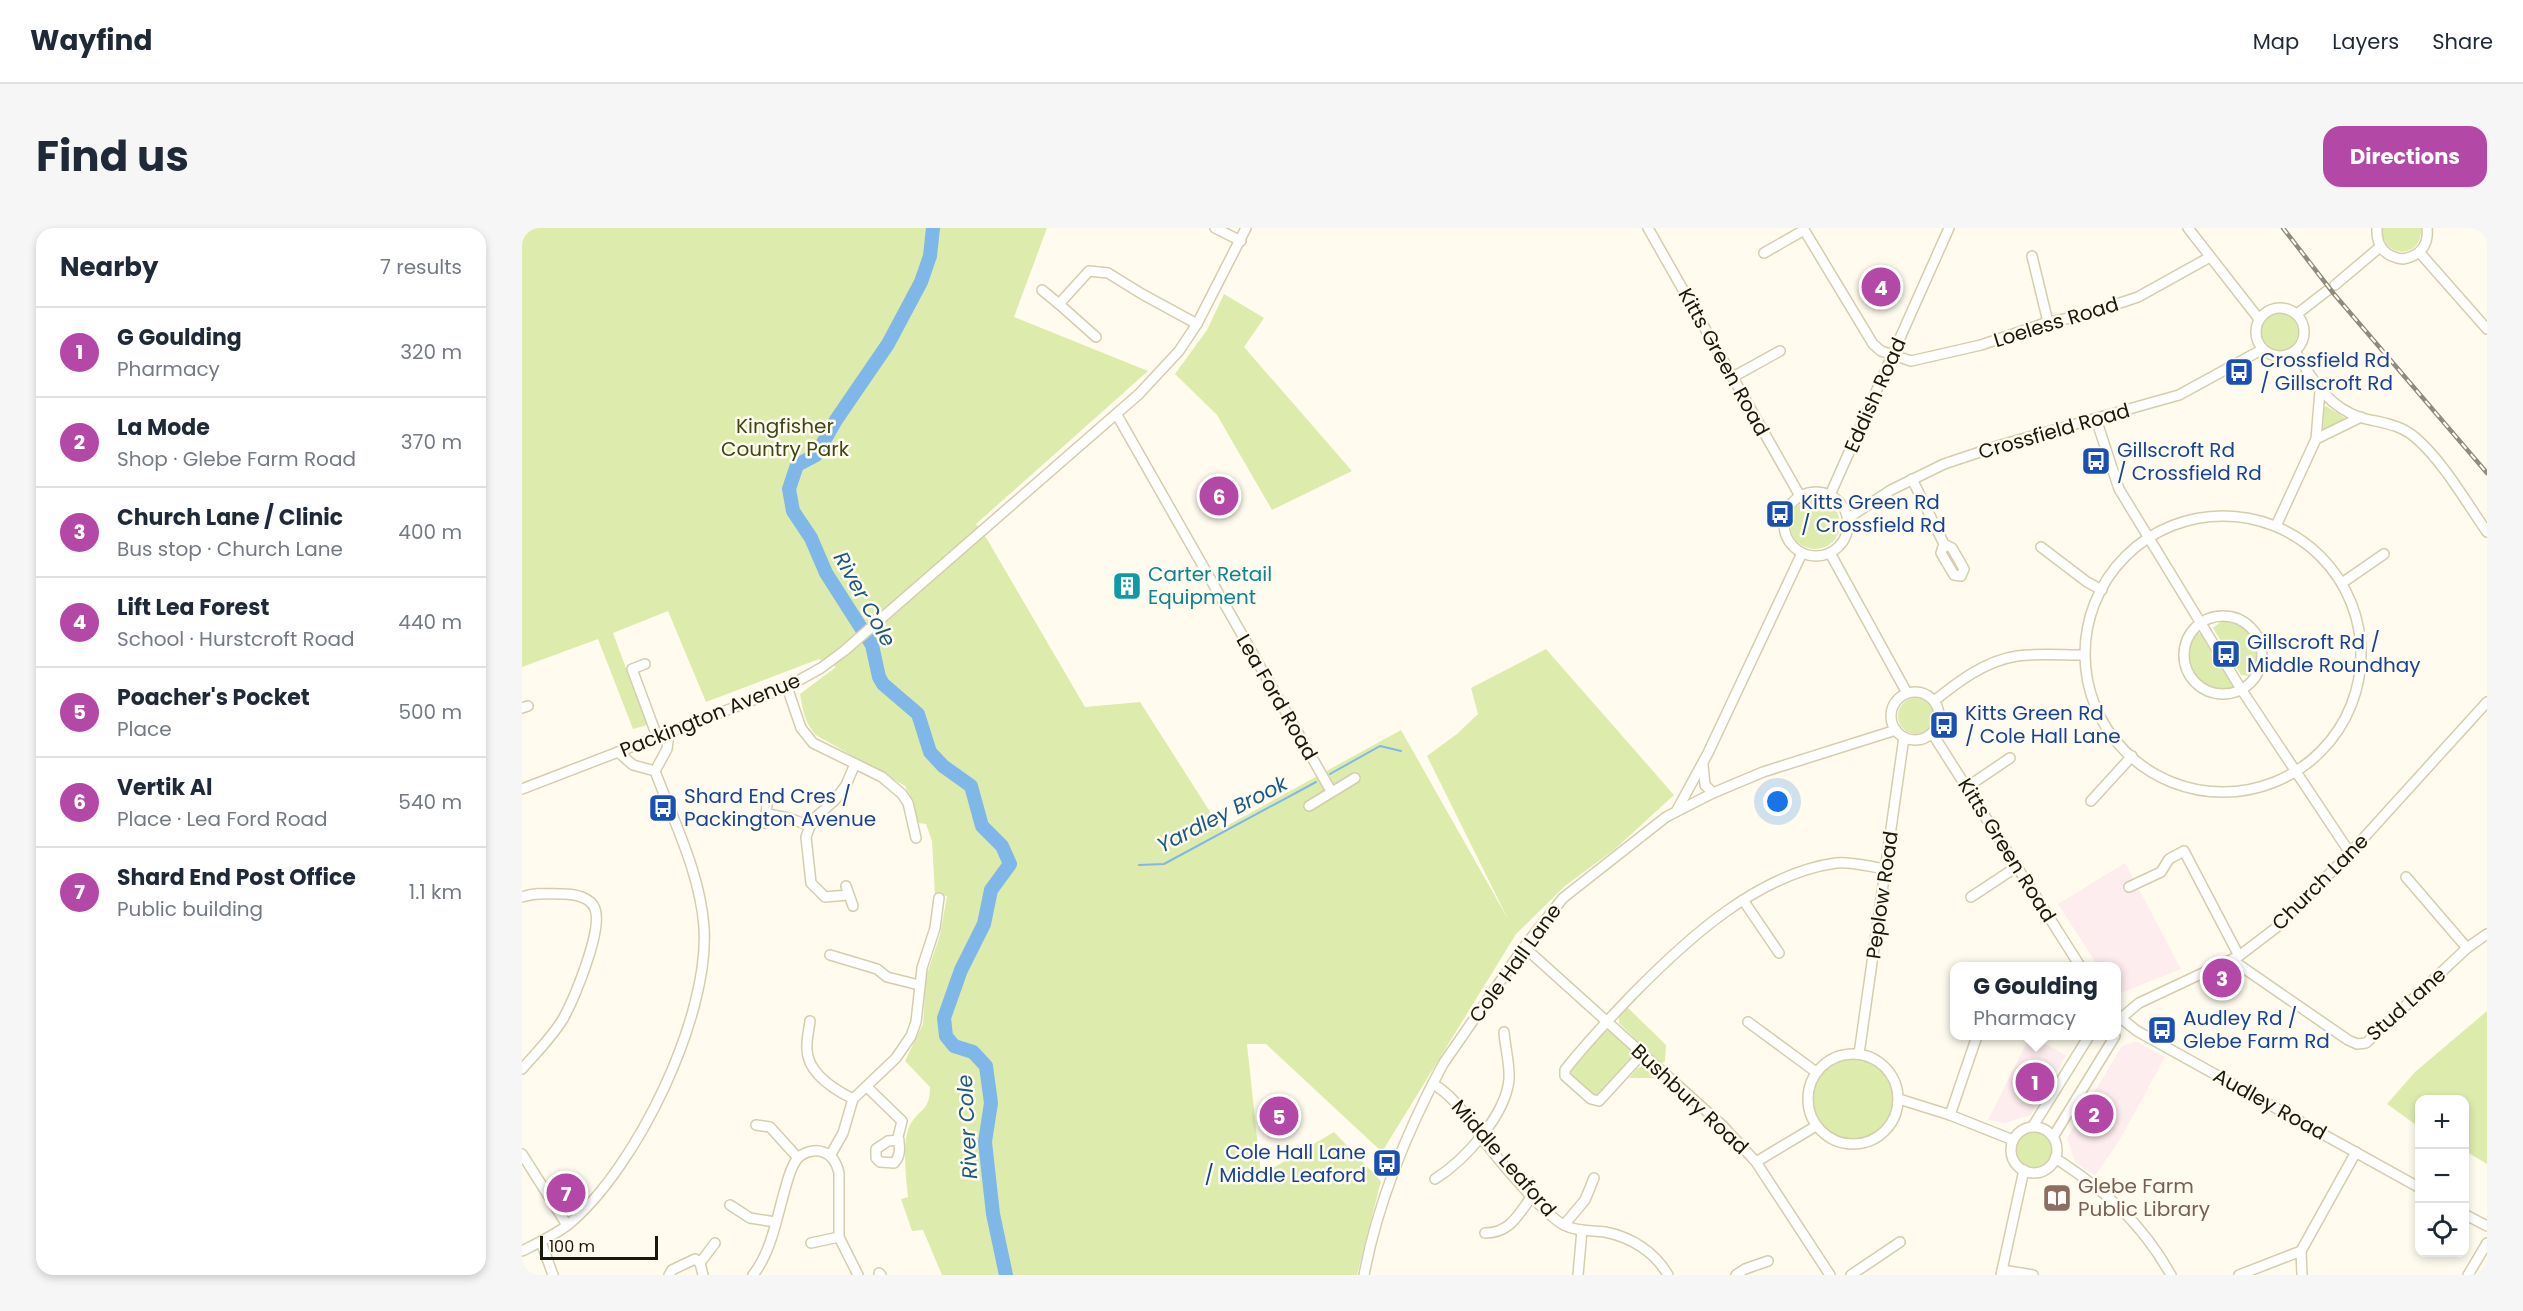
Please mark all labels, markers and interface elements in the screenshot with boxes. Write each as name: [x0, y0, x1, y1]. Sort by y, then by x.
text: Wayfind: [30, 21, 152, 60]
text: Map: [2253, 27, 2299, 56]
text: Layers: [2332, 27, 2399, 56]
text: Share: [2432, 27, 2493, 56]
button: Directions: [2323, 126, 2487, 187]
text: Find us: [36, 127, 189, 186]
text: Nearby: [60, 249, 158, 285]
text: 7 results: [380, 253, 462, 281]
pin: 4: [1862, 264, 1900, 310]
street label: Kitts Green Road: [1672, 283, 1776, 441]
street label: Loeless Road: [1990, 290, 2122, 354]
text: G Goulding: [117, 322, 242, 353]
street label: Eddish Road: [1837, 333, 1913, 457]
text: 1: [76, 338, 83, 366]
text: 320 m: [400, 338, 462, 366]
place label: Crossfield Rd / Gillscroft Rd: [2260, 346, 2393, 397]
text: Pharmacy: [117, 355, 220, 383]
bus stop icon: Crossfield Rd / Gillscroft Rd: [2223, 356, 2255, 388]
street label: Crossfield Road: [1975, 396, 2133, 466]
text: La Mode: [117, 412, 210, 443]
park label: Kingfisher Country Park: [721, 412, 850, 463]
text: 2: [74, 428, 85, 456]
text: 370 m: [401, 428, 462, 456]
place label: Gillscroft Rd / Crossfield Rd: [2117, 436, 2262, 487]
text: Shop · Glebe Farm Road: [117, 445, 356, 473]
bus stop icon: Gillscroft Rd / Crossfield Rd: [2080, 445, 2112, 477]
pin: 6: [1200, 474, 1238, 518]
place label: Kitts Green Rd / Crossfield Rd: [1801, 488, 1946, 539]
bus stop icon: Kitts Green Rd / Crossfield Rd: [1764, 498, 1796, 530]
text: Church Lane / Clinic: [117, 502, 343, 533]
text: 3: [73, 518, 86, 546]
text: 400 m: [398, 518, 462, 546]
text: Bus stop · Church Lane: [117, 535, 343, 563]
water label: River Cole: [827, 546, 903, 652]
place label: Carter Retail Equipment: [1148, 560, 1272, 611]
building icon: Carter Retail Equipment: [1111, 570, 1143, 602]
text: Lift Lea Forest: [117, 592, 269, 623]
text: 4: [73, 608, 86, 636]
text: 440 m: [398, 608, 462, 636]
text: School · Hurstcroft Road: [117, 625, 355, 653]
place label: Gillscroft Rd / Middle Roundhay: [2247, 628, 2421, 679]
street label: Lea Ford Road: [1230, 629, 1324, 765]
bus stop icon: Gillscroft Rd / Middle Roundhay: [2210, 638, 2242, 670]
street label: Packington Avenue: [616, 666, 804, 764]
text: Poacher's Pocket: [117, 682, 310, 713]
text: 5: [73, 698, 86, 726]
text: 500 m: [398, 698, 462, 726]
place label: Kitts Green Rd / Cole Hall Lane: [1965, 699, 2121, 750]
bus stop icon: Kitts Green Rd / Cole Hall Lane: [1928, 709, 1960, 741]
text: Place: [117, 715, 172, 743]
water label: Yardley Brook: [1152, 768, 1293, 859]
text: Vertik Al: [117, 772, 212, 803]
street label: Kitts Green Road: [1951, 773, 2063, 927]
place label: Shard End Cres / Packington Avenue: [684, 782, 876, 833]
your location: [1763, 787, 1792, 816]
text: 6: [73, 788, 86, 816]
text: 540 m: [398, 788, 462, 816]
bus stop icon: Shard End Cres / Packington Avenue: [647, 792, 679, 824]
text: Place · Lea Ford Road: [117, 805, 328, 833]
street label: Church Lane: [2266, 828, 2374, 936]
street label: Peplow Road: [1859, 829, 1905, 961]
text: Shard End Post Office: [117, 862, 356, 893]
text: 7: [74, 878, 85, 906]
text: 1.1 km: [409, 878, 462, 906]
text: Public building: [117, 895, 263, 923]
street label: Cole Hall Lane: [1462, 898, 1568, 1028]
pin: 3: [2202, 956, 2242, 1000]
street label: Stud Lane: [2360, 961, 2452, 1047]
popup: [1950, 962, 2121, 1040]
text: G Goulding: [1973, 971, 2098, 1002]
text: Pharmacy: [1973, 1004, 2076, 1032]
place label: Audley Rd / Glebe Farm Rd: [2183, 1004, 2330, 1055]
bus stop icon: Audley Rd / Glebe Farm Rd: [2146, 1014, 2178, 1046]
street label: Bushbury Road: [1625, 1037, 1755, 1161]
pin: 1: [2016, 1060, 2054, 1104]
street label: Audley Road: [2208, 1061, 2332, 1147]
water label: River Cole: [950, 1074, 984, 1180]
pin: 2: [2074, 1092, 2114, 1136]
street label: Middle Leaford: [1445, 1093, 1563, 1223]
pin: 5: [1260, 1094, 1299, 1138]
map controls: [2415, 1095, 2469, 1257]
button: +: [2415, 1095, 2469, 1149]
place label: Cole Hall Lane / Middle Leaford: [1204, 1138, 1366, 1189]
bus stop icon: Cole Hall Lane / Middle Leaford: [1371, 1147, 1403, 1179]
button: −: [2415, 1149, 2469, 1203]
pin: 7: [546, 1170, 585, 1216]
place label: Glebe Farm Public Library: [2078, 1172, 2210, 1223]
library icon: Glebe Farm Public Library: [2041, 1182, 2073, 1214]
button: locate: [2415, 1203, 2469, 1257]
scale bar: [540, 1233, 658, 1260]
text: 100 m: [549, 1235, 595, 1258]

